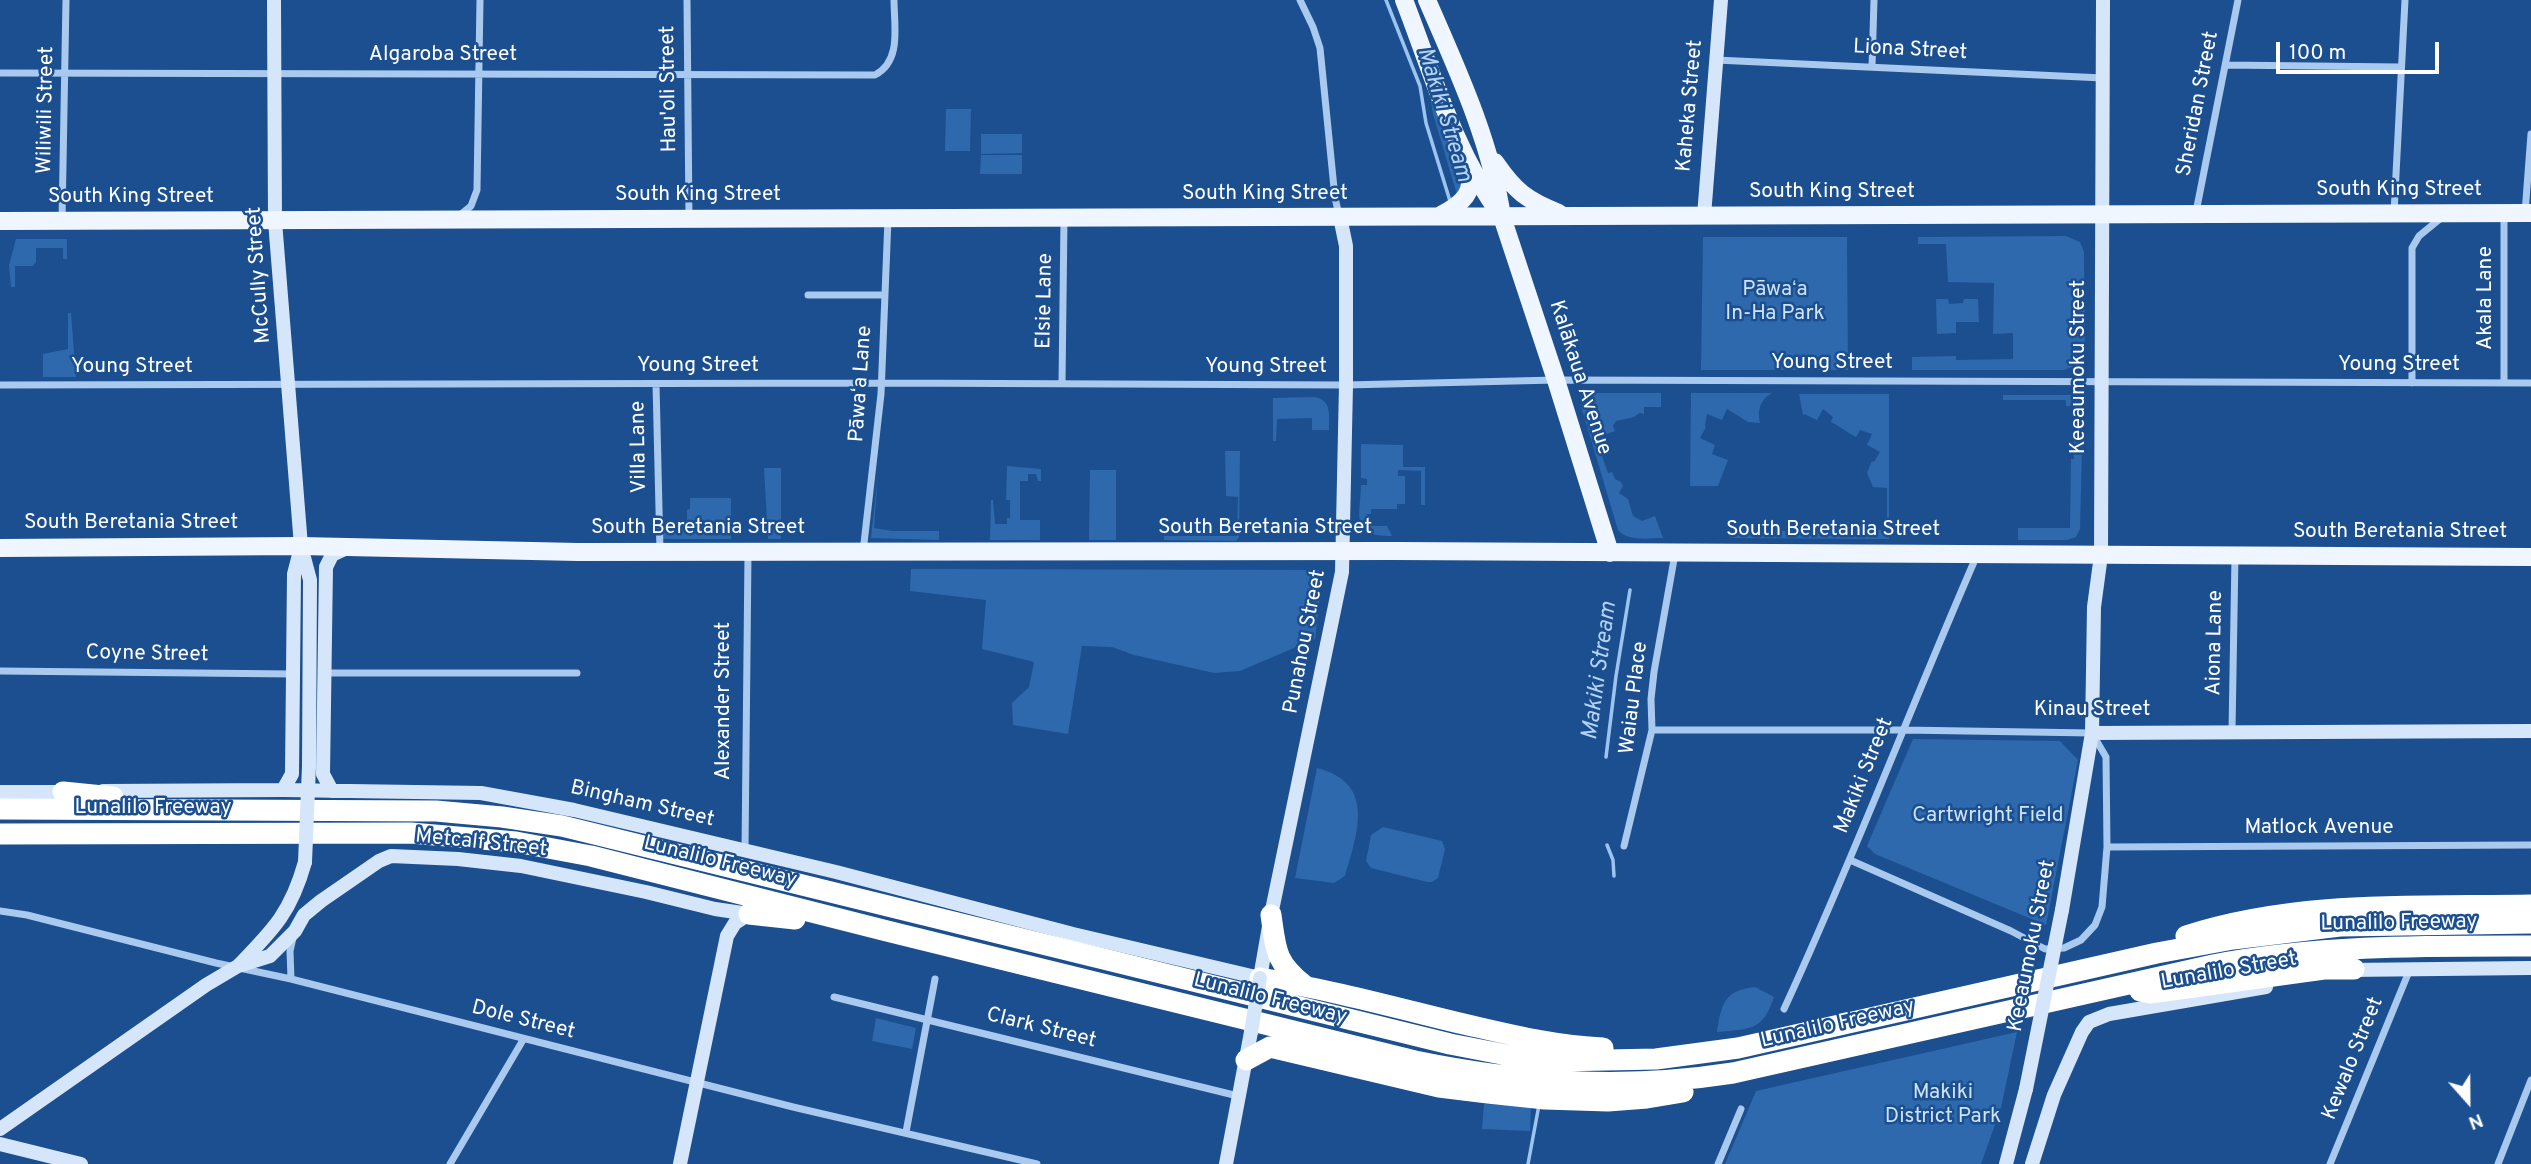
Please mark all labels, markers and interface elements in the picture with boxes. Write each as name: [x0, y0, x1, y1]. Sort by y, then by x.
street label: Hau'oli Street: [656, 25, 684, 153]
scale bar: [2279, 28, 2442, 72]
street label: Sheridan Street: [2173, 29, 2225, 179]
street label: Liona Street: [1852, 35, 1968, 67]
street label: Kaheka Street: [1673, 39, 1709, 173]
text: 100 m: [2289, 40, 2346, 67]
street label: Algaroba Street: [369, 43, 517, 69]
water label: Makiki Stream: [1409, 44, 1477, 186]
street label: Wiliwili Street: [33, 46, 61, 174]
street label: South King Street: [2316, 178, 2482, 204]
street label: South King Street: [1749, 180, 1915, 206]
street label: South King Street: [1182, 182, 1348, 208]
street label: South King Street: [615, 183, 781, 209]
street label: South King Street: [48, 185, 214, 211]
street label: McCully Street: [243, 206, 277, 344]
street label: Akala Lane: [2474, 246, 2500, 350]
street label: Elsie Lane: [1033, 253, 1059, 349]
park label: Pāwaʻa In-Ha Park: [1725, 278, 1825, 328]
street label: Keeaumoku Street: [2067, 280, 2093, 454]
street label: Kalākaua Avenue: [1542, 298, 1616, 458]
street label: Pāwaʻa Lane: [845, 324, 879, 444]
street label: Young Street: [1771, 351, 1893, 377]
street label: Young Street: [2338, 353, 2460, 379]
street label: Young Street: [637, 354, 759, 380]
street label: Young Street: [71, 355, 193, 381]
street label: Young Street: [1205, 355, 1327, 381]
street label: Villa Lane: [627, 401, 653, 493]
street label: South Beretania Street: [24, 511, 238, 537]
street label: South Beretania Street: [591, 516, 805, 542]
street label: South Beretania Street: [1158, 516, 1372, 542]
street label: South Beretania Street: [1726, 518, 1940, 544]
street label: South Beretania Street: [2293, 520, 2507, 546]
street label: Punahou Street: [1280, 568, 1332, 716]
street label: Aiona Lane: [2202, 590, 2230, 696]
water label: Makiki Stream: [1578, 600, 1624, 742]
street label: Alexander Street: [712, 622, 738, 780]
street label: Waiau Place: [1616, 640, 1654, 756]
street label: Coyne Street: [85, 641, 209, 669]
street label: Kinau Street: [2034, 698, 2150, 724]
street label: Makiki Street: [1830, 714, 1900, 838]
street label: Bingham Street: [568, 776, 716, 834]
street label: Lunalilo Freeway: [74, 796, 232, 822]
park label: Cartwright Field: [1912, 804, 2064, 830]
street label: Matlock Avenue: [2245, 816, 2393, 842]
street label: Metcalf Street: [414, 825, 548, 863]
street label: Lunalilo Freeway: [641, 832, 799, 894]
street label: Keeaumoku Street: [2004, 858, 2062, 1034]
street label: Lunalilo Freeway: [2320, 910, 2478, 938]
street label: Lunalilo Street: [2159, 948, 2299, 996]
street label: Lunalilo Freeway: [1191, 969, 1349, 1031]
street label: Kewalo Street: [2318, 994, 2390, 1124]
street label: Lunalilo Freeway: [1759, 995, 1917, 1055]
street label: Dole Street: [469, 996, 577, 1046]
street label: Clark Street: [983, 1003, 1099, 1055]
north arrow: [2433, 1066, 2503, 1136]
park label: Makiki District Park: [1885, 1081, 2001, 1131]
text: N: [2465, 1107, 2486, 1134]

